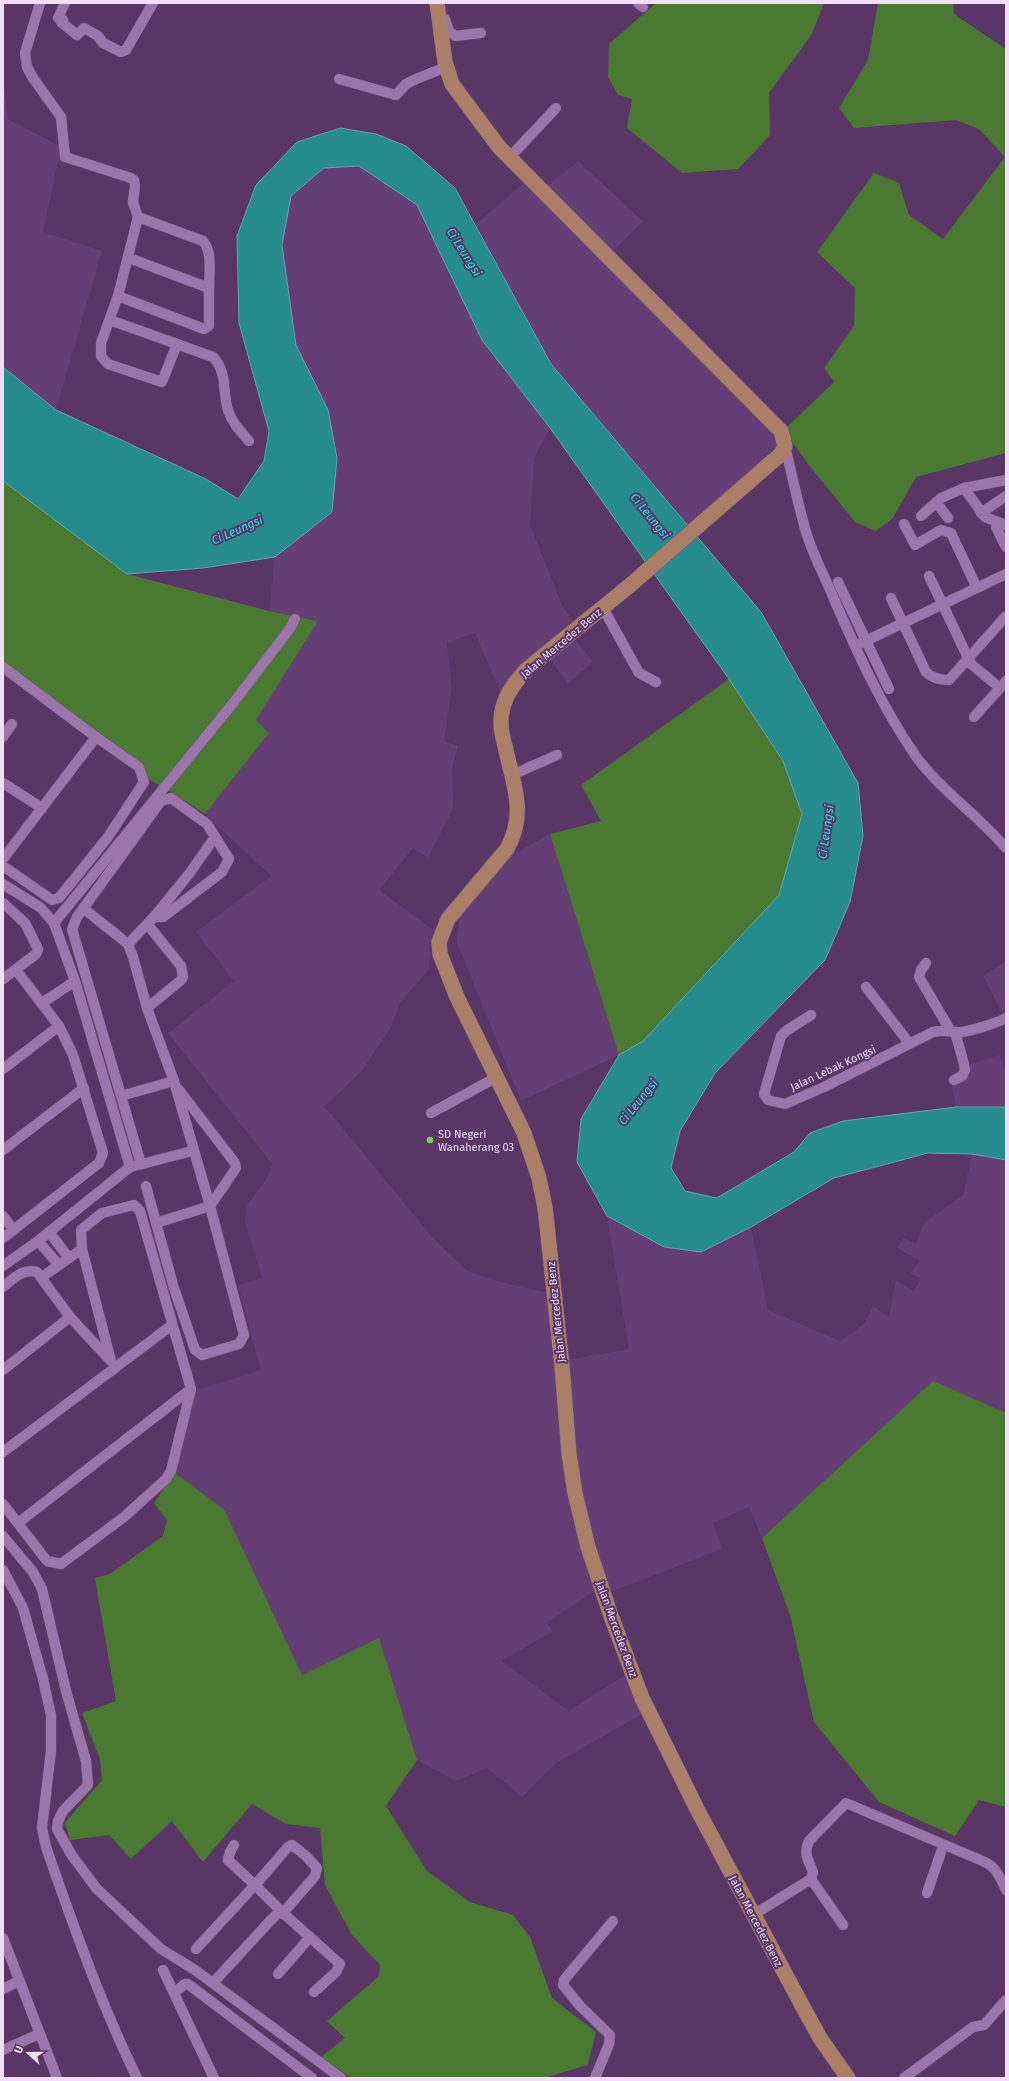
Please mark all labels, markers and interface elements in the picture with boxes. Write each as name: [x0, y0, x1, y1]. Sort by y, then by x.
water label: Ci Leungsi: [444, 225, 485, 279]
water label: Ci Leungsi: [627, 490, 673, 542]
water label: Ci Leungsi: [209, 512, 265, 548]
street label: Jalan Mercedez Benz: [518, 606, 604, 681]
water label: Ci Leungsi: [815, 803, 837, 860]
street label: Jalan Lebak Kongsi: [788, 1043, 878, 1094]
water label: Ci Leungsi: [615, 1076, 661, 1128]
place label: SD Negeri Wanaherang 03: [438, 1128, 514, 1154]
marker: SD Negeri Wanaherang 03: [425, 1135, 435, 1145]
street label: Jalan Mercedez Benz: [545, 1261, 568, 1363]
street label: Jalan Mercedez Benz: [593, 1579, 640, 1679]
street label: Jalan Mercedez Benz: [726, 1873, 785, 1969]
north arrow: [8, 2033, 48, 2073]
text: U: [12, 2044, 26, 2055]

